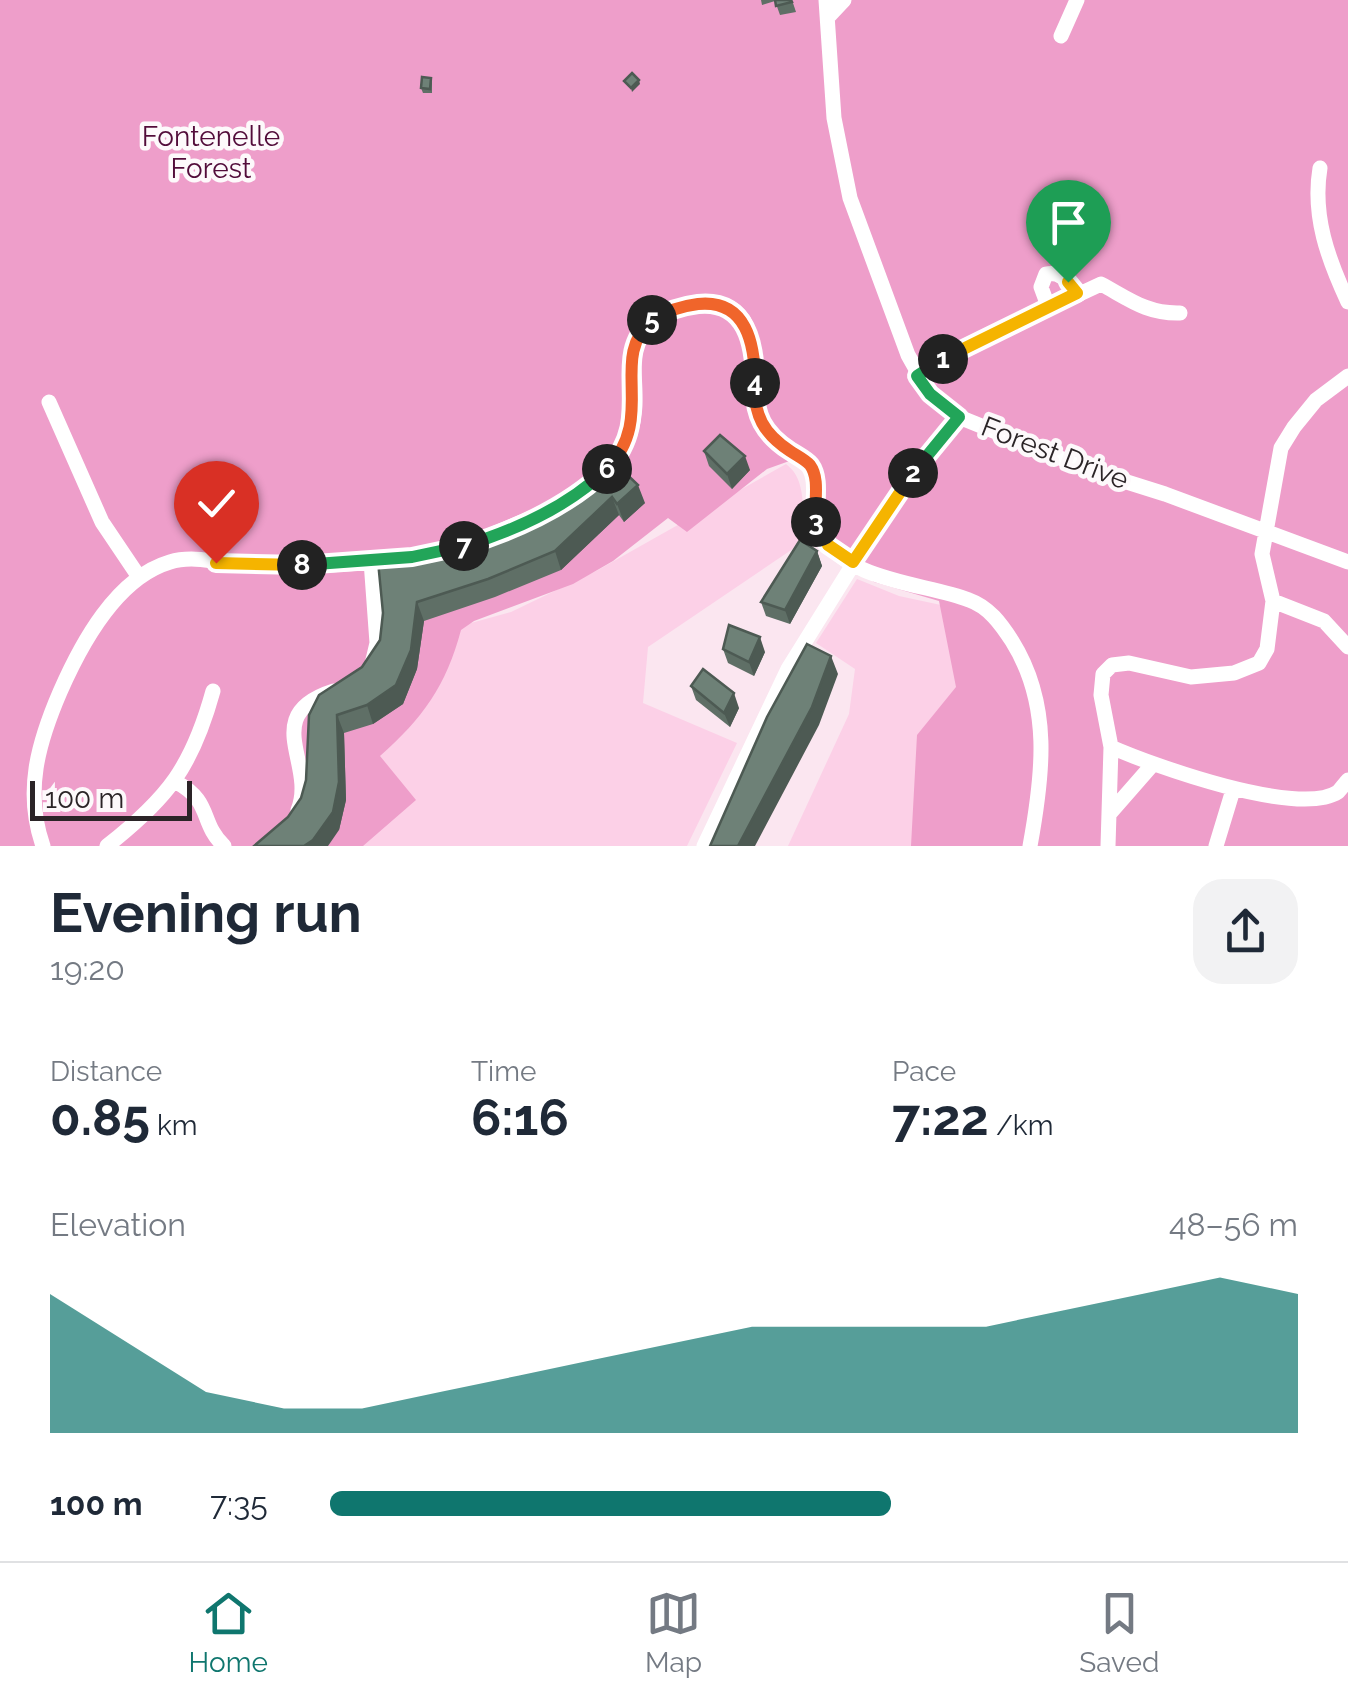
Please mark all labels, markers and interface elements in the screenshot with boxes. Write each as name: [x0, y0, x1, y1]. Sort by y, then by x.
park label: Fontenelle Forest: [142, 120, 280, 185]
pin: [1026, 180, 1111, 283]
icon: arrive: [1041, 195, 1096, 250]
pin: 5: [627, 295, 677, 345]
text: 5: [644, 303, 660, 336]
pin: 1: [918, 334, 968, 384]
text: 1: [936, 342, 950, 375]
pin: 4: [730, 358, 780, 408]
text: 4: [747, 366, 763, 399]
street label: Forest Drive: [977, 410, 1133, 496]
pin: 6: [582, 444, 632, 494]
pin: 2: [888, 448, 938, 498]
text: 6: [599, 452, 616, 485]
text: 2: [905, 456, 921, 489]
pin: [174, 461, 259, 564]
icon: check: [189, 476, 244, 531]
pin: 3: [791, 497, 841, 547]
text: 3: [808, 505, 824, 538]
pin: 7: [439, 521, 489, 571]
text: 7: [456, 529, 472, 562]
pin: 8: [277, 540, 327, 590]
text: 8: [294, 548, 310, 581]
scale bar: [30, 776, 192, 820]
text: 100 m: [45, 782, 124, 815]
button: share: [1193, 879, 1298, 984]
text: Evening run: [50, 880, 362, 945]
text: 19:20: [50, 950, 125, 987]
text: Distance: [50, 1055, 162, 1088]
text: Time: [471, 1055, 536, 1088]
text: Pace: [892, 1055, 956, 1088]
text: 0.85: [50, 1088, 150, 1147]
text: 6:16: [471, 1088, 569, 1147]
text: 7:22: [892, 1088, 989, 1147]
text: km: [150, 1109, 198, 1142]
text: /km: [989, 1109, 1053, 1142]
text: Elevation: [50, 1206, 186, 1243]
text: 48–56 m: [1169, 1206, 1298, 1243]
text: 100 m: [50, 1485, 143, 1522]
text: 7:35: [210, 1485, 268, 1522]
tab: Home: [189, 1586, 268, 1679]
tab: Map: [645, 1586, 702, 1679]
tab: Saved: [1079, 1586, 1159, 1679]

